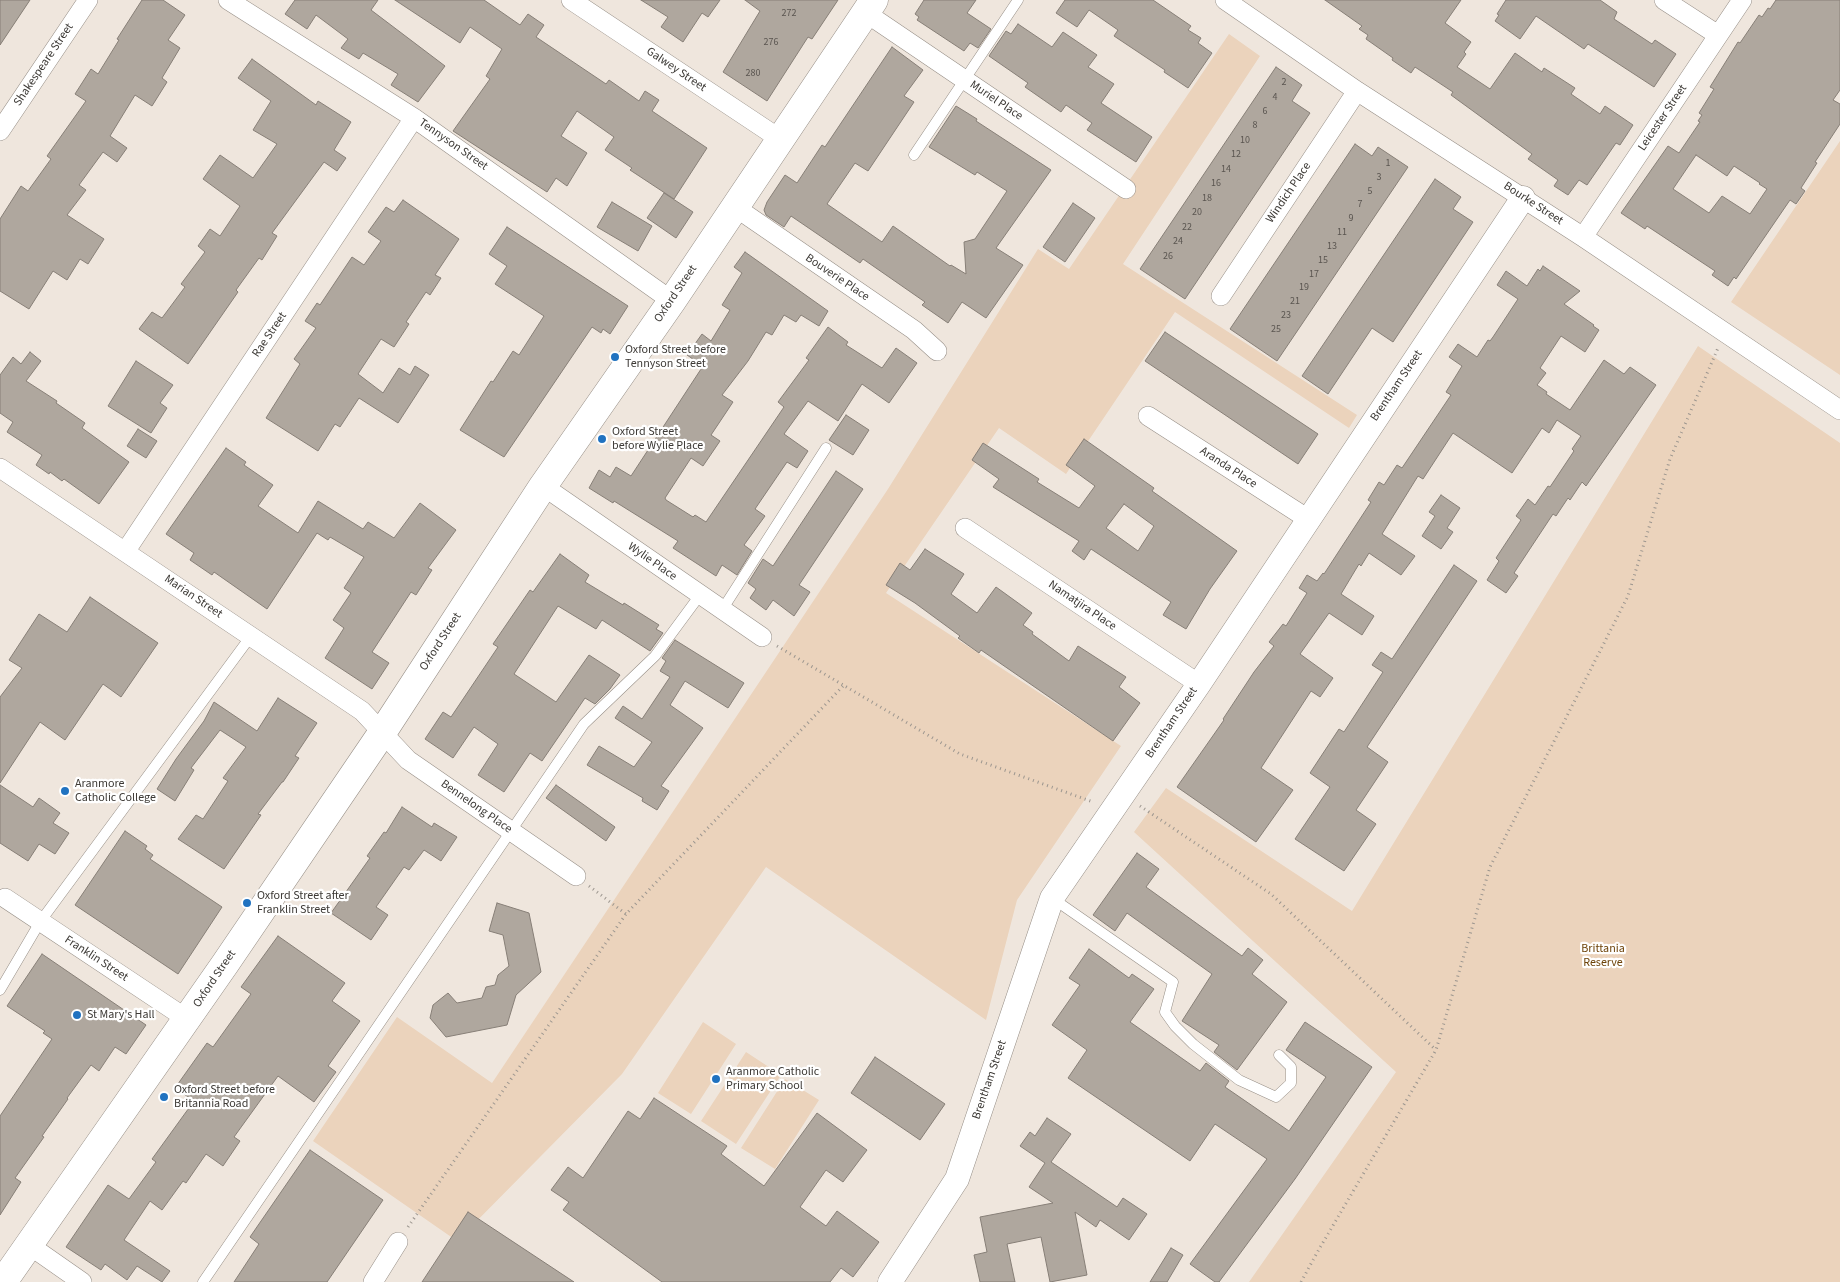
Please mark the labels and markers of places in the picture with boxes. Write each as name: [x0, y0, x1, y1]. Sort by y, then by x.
place label: Oxford Street before Tennyson Street: [625, 343, 726, 371]
marker: Oxford Street before Tennyson Street: [609, 351, 621, 363]
place label: Oxford Street before Wylie Place: [612, 425, 703, 453]
marker: Oxford Street before Wylie Place: [596, 433, 608, 445]
place label: Aranmore Catholic College: [75, 777, 156, 805]
marker: Aranmore Catholic College: [59, 785, 71, 797]
place label: Oxford Street after Franklin Street: [257, 889, 349, 917]
marker: Oxford Street after Franklin Street: [241, 897, 253, 909]
place label: St Mary's Hall: [87, 1008, 155, 1022]
marker: St Mary's Hall: [71, 1009, 83, 1021]
place label: Aranmore Catholic Primary School: [726, 1065, 819, 1093]
marker: Aranmore Catholic Primary School: [710, 1073, 722, 1085]
place label: Oxford Street before Britannia Road: [174, 1083, 275, 1111]
marker: Oxford Street before Britannia Road: [158, 1091, 170, 1103]

